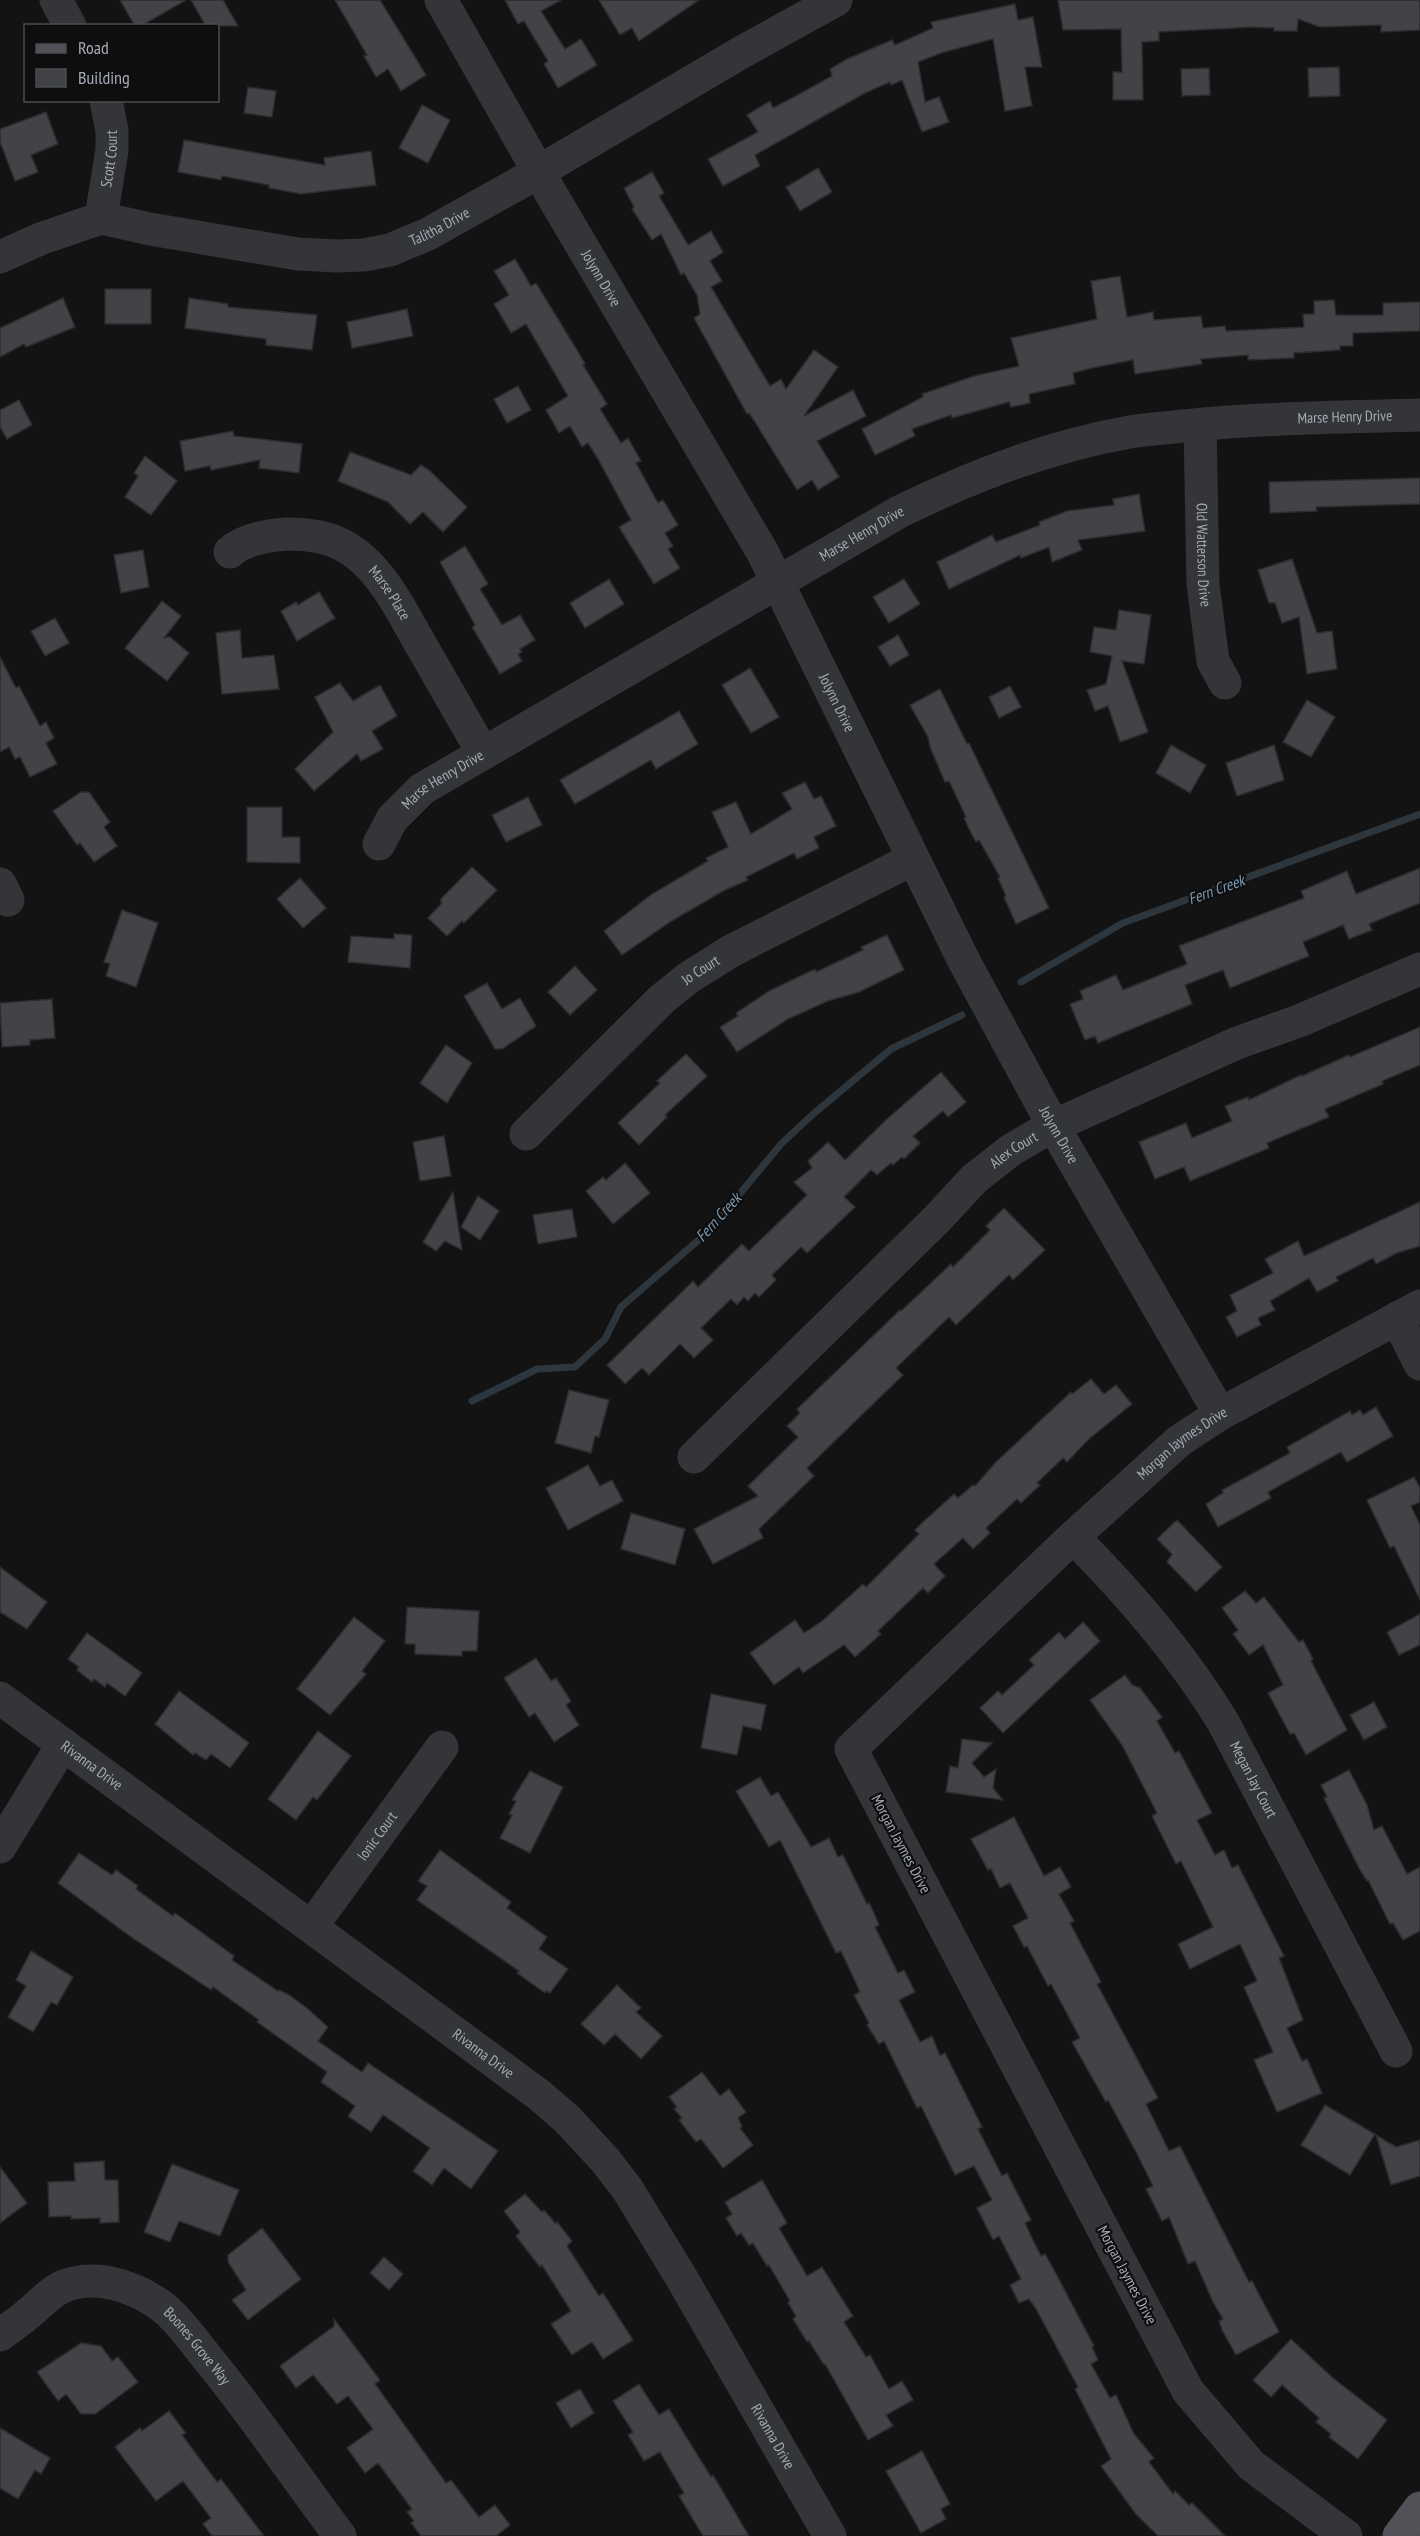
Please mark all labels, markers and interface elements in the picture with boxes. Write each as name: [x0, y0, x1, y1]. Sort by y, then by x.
legend: [24, 24, 219, 102]
text: Road: [78, 36, 109, 59]
text: Building: [78, 66, 130, 89]
street label: Scott Court: [96, 130, 121, 189]
street label: Talitha Drive: [406, 203, 473, 250]
street label: Jolynn Drive: [577, 245, 626, 310]
street label: Marse Henry Drive: [1297, 406, 1392, 427]
street label: Marse Henry Drive: [816, 501, 907, 565]
street label: Old Watterson Drive: [1192, 503, 1216, 608]
street label: Marse Place: [365, 561, 415, 623]
street label: Jolynn Drive: [814, 669, 860, 735]
street label: Marse Henry Drive: [397, 745, 487, 813]
water label: Fern Creek: [1185, 869, 1249, 908]
street label: Jo Court: [676, 951, 723, 989]
street label: Jolynn Drive: [1035, 1102, 1083, 1167]
street label: Alex Court: [986, 1127, 1041, 1172]
water label: Fern Creek: [691, 1187, 746, 1246]
street label: Morgan Jaymes Drive: [1133, 1402, 1230, 1484]
street label: Rivanna Drive: [57, 1736, 127, 1794]
street label: Megan Jay Court: [1226, 1738, 1282, 1821]
street label: Morgan Jaymes Drive: [867, 1791, 935, 1896]
street label: Ionic Court: [353, 1808, 401, 1864]
street label: Rivanna Drive: [449, 2024, 518, 2082]
street label: Morgan Jaymes Drive: [1093, 2222, 1161, 2327]
street label: Boones Grove Way: [160, 2302, 235, 2389]
street label: Rivanna Drive: [747, 2400, 799, 2472]

